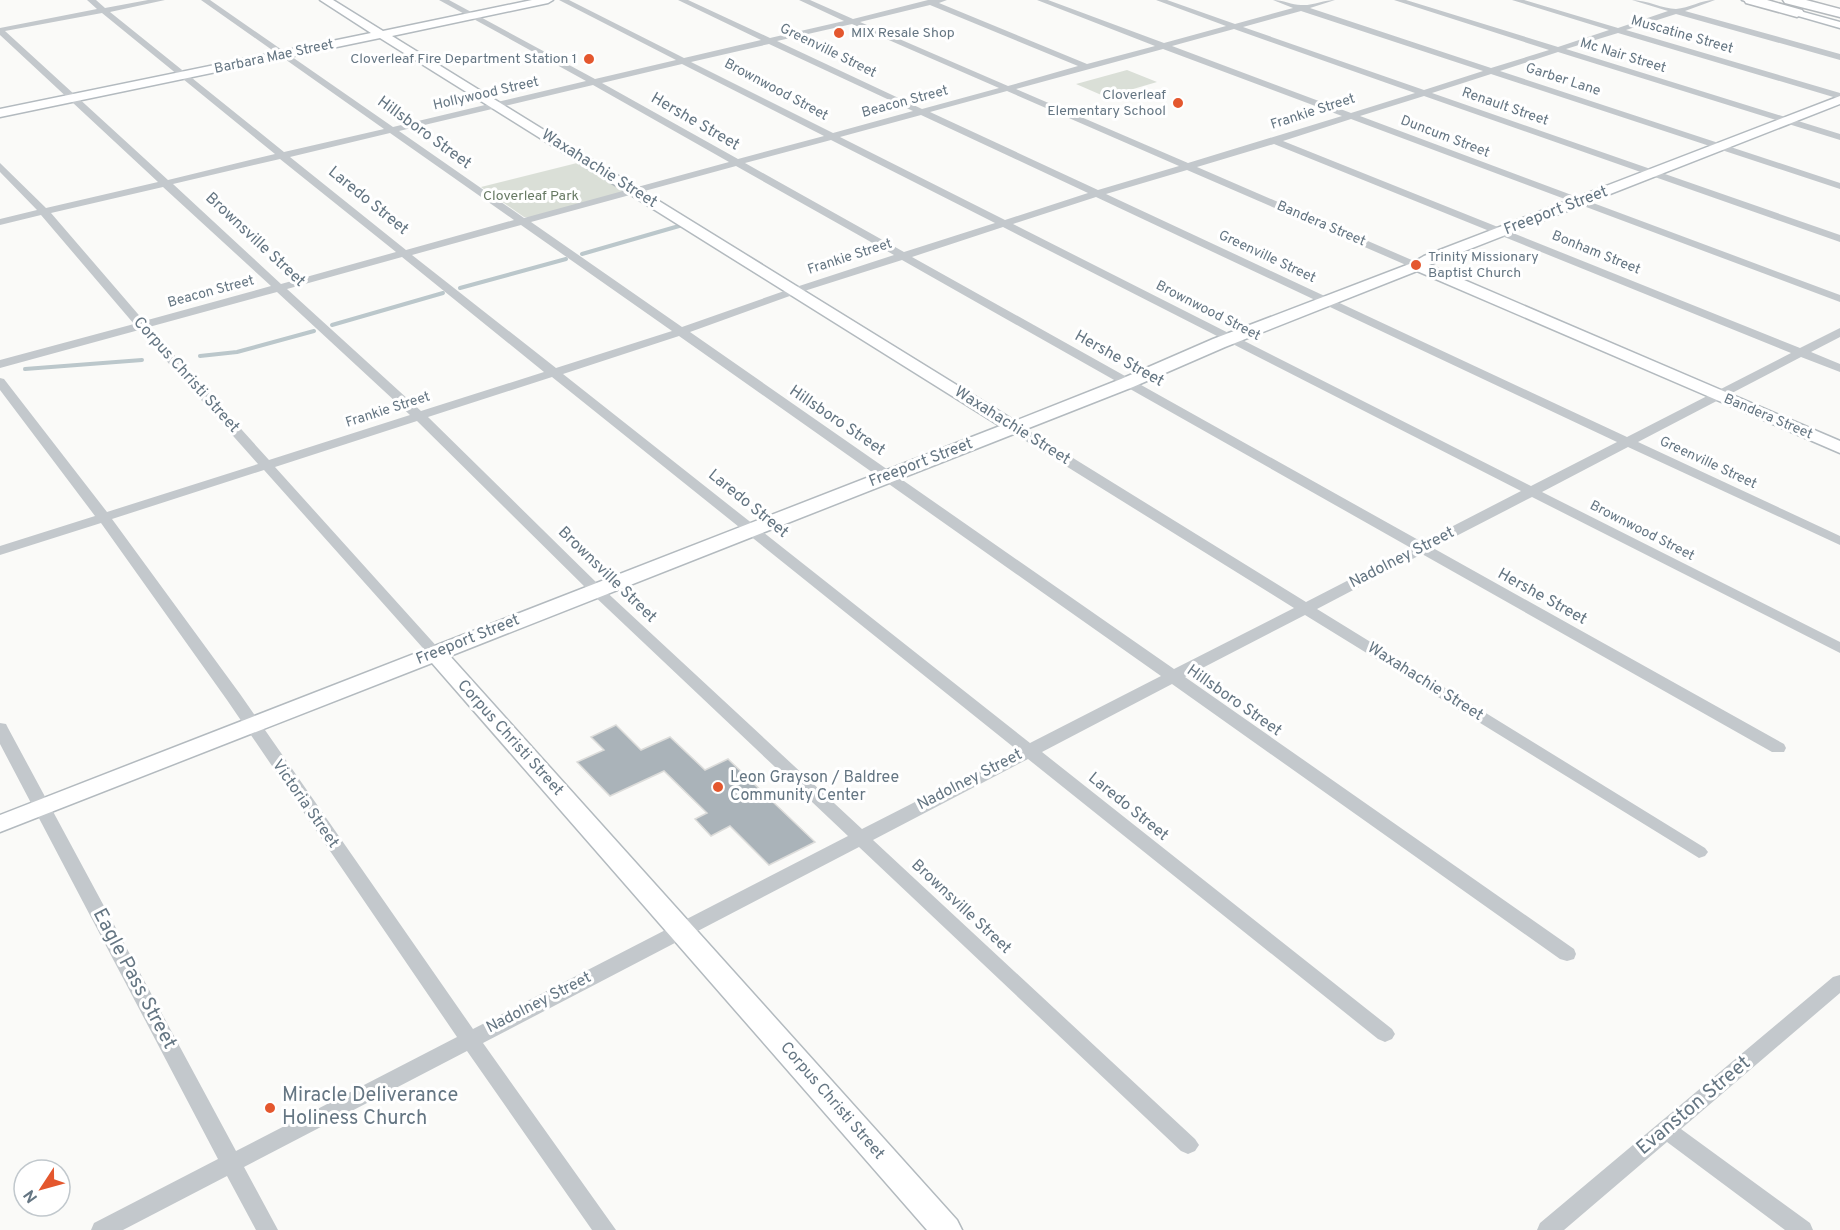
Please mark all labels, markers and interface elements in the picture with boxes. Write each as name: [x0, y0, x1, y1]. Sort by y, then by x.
street label: Muscatine Street: [1629, 12, 1735, 58]
street label: Greenville Street: [777, 20, 879, 82]
place label: MIX Resale Shop: [851, 25, 955, 42]
marker: MIX Resale Shop: [832, 26, 846, 40]
street label: Mc Nair Street: [1578, 35, 1668, 77]
street label: Barbara Mae Street: [213, 36, 335, 78]
place label: Cloverleaf Fire Department Station 1: [350, 51, 577, 68]
marker: Cloverleaf Fire Department Station 1: [582, 52, 596, 66]
street label: Brownwood Street: [721, 55, 831, 125]
street label: Garber Lane: [1523, 60, 1603, 100]
street label: Hollywood Street: [431, 74, 541, 114]
street label: Beacon Street: [860, 82, 950, 122]
street label: Renault Street: [1459, 84, 1551, 130]
place label: Cloverleaf Elementary School: [1047, 87, 1166, 120]
street label: Hershe Street: [647, 89, 743, 155]
street label: Frankie Street: [1269, 90, 1357, 134]
street label: Hillsboro Street: [373, 92, 475, 174]
marker: Cloverleaf Elementary School: [1171, 96, 1185, 110]
street label: Duncum Street: [1398, 112, 1492, 162]
street label: Waxahachie Street: [537, 125, 661, 213]
street label: Laredo Street: [324, 162, 412, 240]
street label: Freeport Street: [1501, 182, 1611, 240]
street label: Brownsville Street: [201, 188, 309, 292]
park label: Cloverleaf Park: [483, 188, 579, 205]
street label: Bandera Street: [1274, 198, 1368, 250]
street label: Greenville Street: [1216, 227, 1318, 287]
street label: Bonham Street: [1549, 227, 1643, 279]
street label: Frankie Street: [806, 235, 894, 279]
place label: Trinity Missionary Baptist Church: [1428, 249, 1539, 282]
marker: Trinity Missionary Baptist Church: [1409, 258, 1423, 272]
street label: Beacon Street: [166, 272, 256, 312]
street label: Brownwood Street: [1153, 277, 1263, 345]
street label: Corpus Christi Street: [129, 313, 243, 437]
street label: Hershe Street: [1071, 326, 1167, 392]
street label: Hillsboro Street: [785, 381, 889, 461]
street label: Waxahachie Street: [950, 382, 1074, 470]
street label: Frankie Street: [344, 388, 432, 432]
street label: Bandera Street: [1721, 391, 1815, 443]
street label: Greenville Street: [1657, 433, 1759, 493]
street label: Freeport Street: [866, 434, 976, 492]
street label: Laredo Street: [704, 465, 792, 543]
street label: Brownwood Street: [1587, 497, 1697, 565]
street label: Brownsville Street: [553, 523, 661, 627]
street label: Nadolney Street: [1346, 523, 1458, 593]
street label: Hershe Street: [1494, 564, 1590, 630]
street label: Freeport Street: [413, 610, 523, 670]
street label: Waxahachie Street: [1363, 638, 1487, 726]
street label: Hillsboro Street: [1182, 661, 1286, 741]
street label: Corpus Christi Street: [453, 676, 567, 800]
street label: Nadolney Street: [914, 745, 1026, 815]
street label: Victoria Street: [267, 756, 343, 852]
place label: Leon Grayson / Baldree Community Center: [730, 768, 899, 806]
street label: Laredo Street: [1084, 768, 1172, 846]
marker: Leon Grayson / Baldree Community Center: [711, 780, 725, 794]
street label: Brownsville Street: [907, 855, 1015, 959]
street label: Eagle Pass Street: [86, 904, 182, 1054]
street label: Nadolney Street: [483, 968, 595, 1038]
street label: Corpus Christi Street: [775, 1038, 889, 1164]
street label: Evanston Street: [1631, 1051, 1757, 1161]
place label: Miracle Deliverance Holiness Church: [282, 1083, 458, 1132]
marker: Miracle Deliverance Holiness Church: [263, 1101, 277, 1115]
north arrow: [12, 1158, 72, 1218]
text: N: [20, 1185, 43, 1206]

